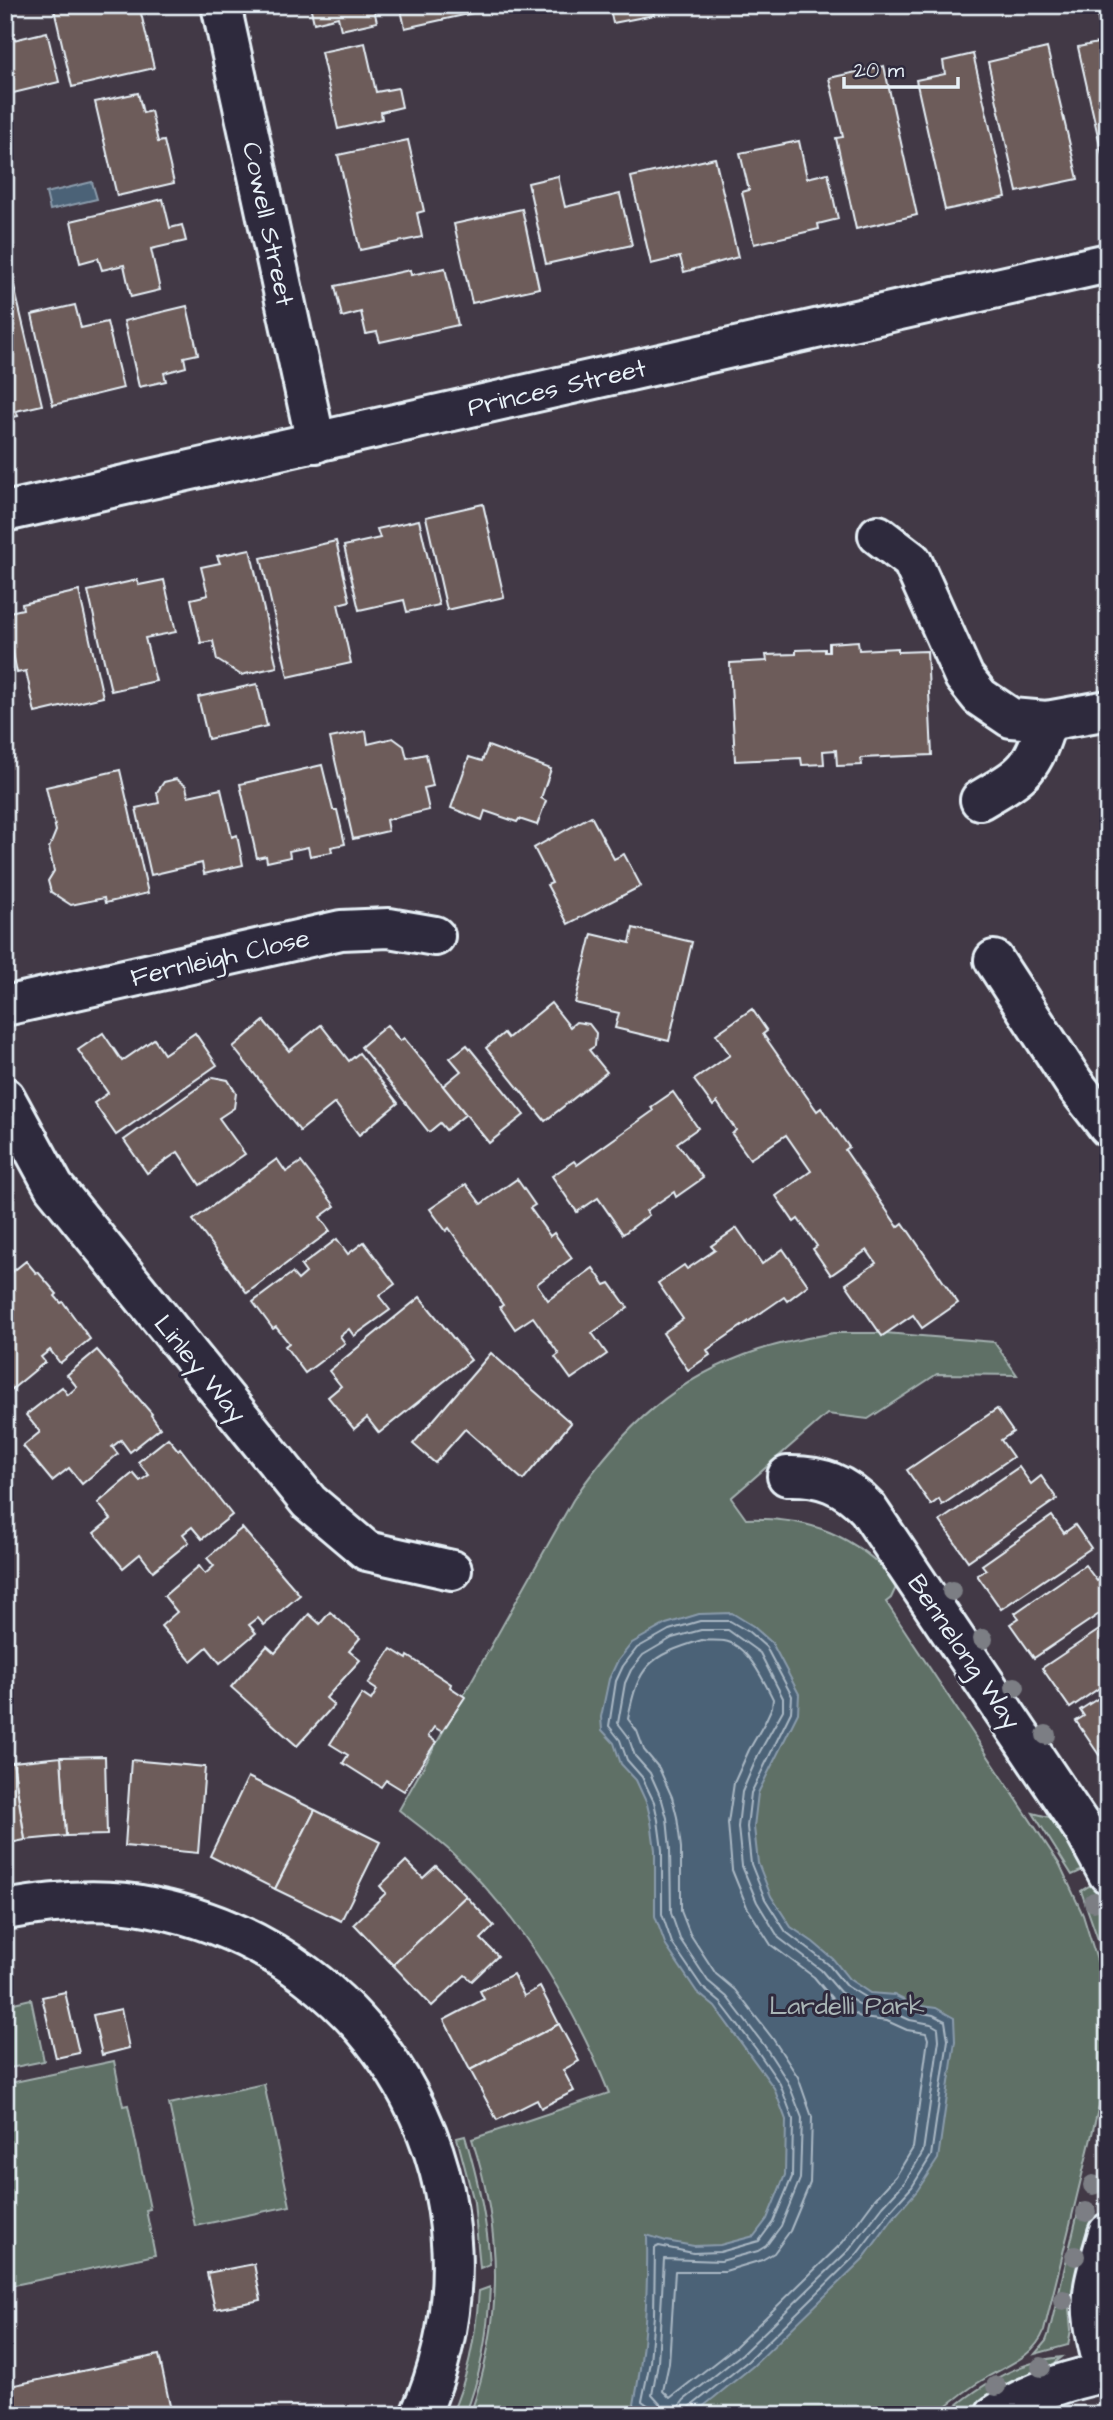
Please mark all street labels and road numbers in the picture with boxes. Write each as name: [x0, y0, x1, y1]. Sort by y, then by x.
street label: Cowell Street: [233, 139, 303, 310]
street label: Princes Street: [464, 350, 650, 426]
street label: Fernleigh Close: [127, 920, 313, 998]
street label: Linley Way: [144, 1307, 255, 1432]
street label: Bennelong Way: [897, 1567, 1029, 1738]

